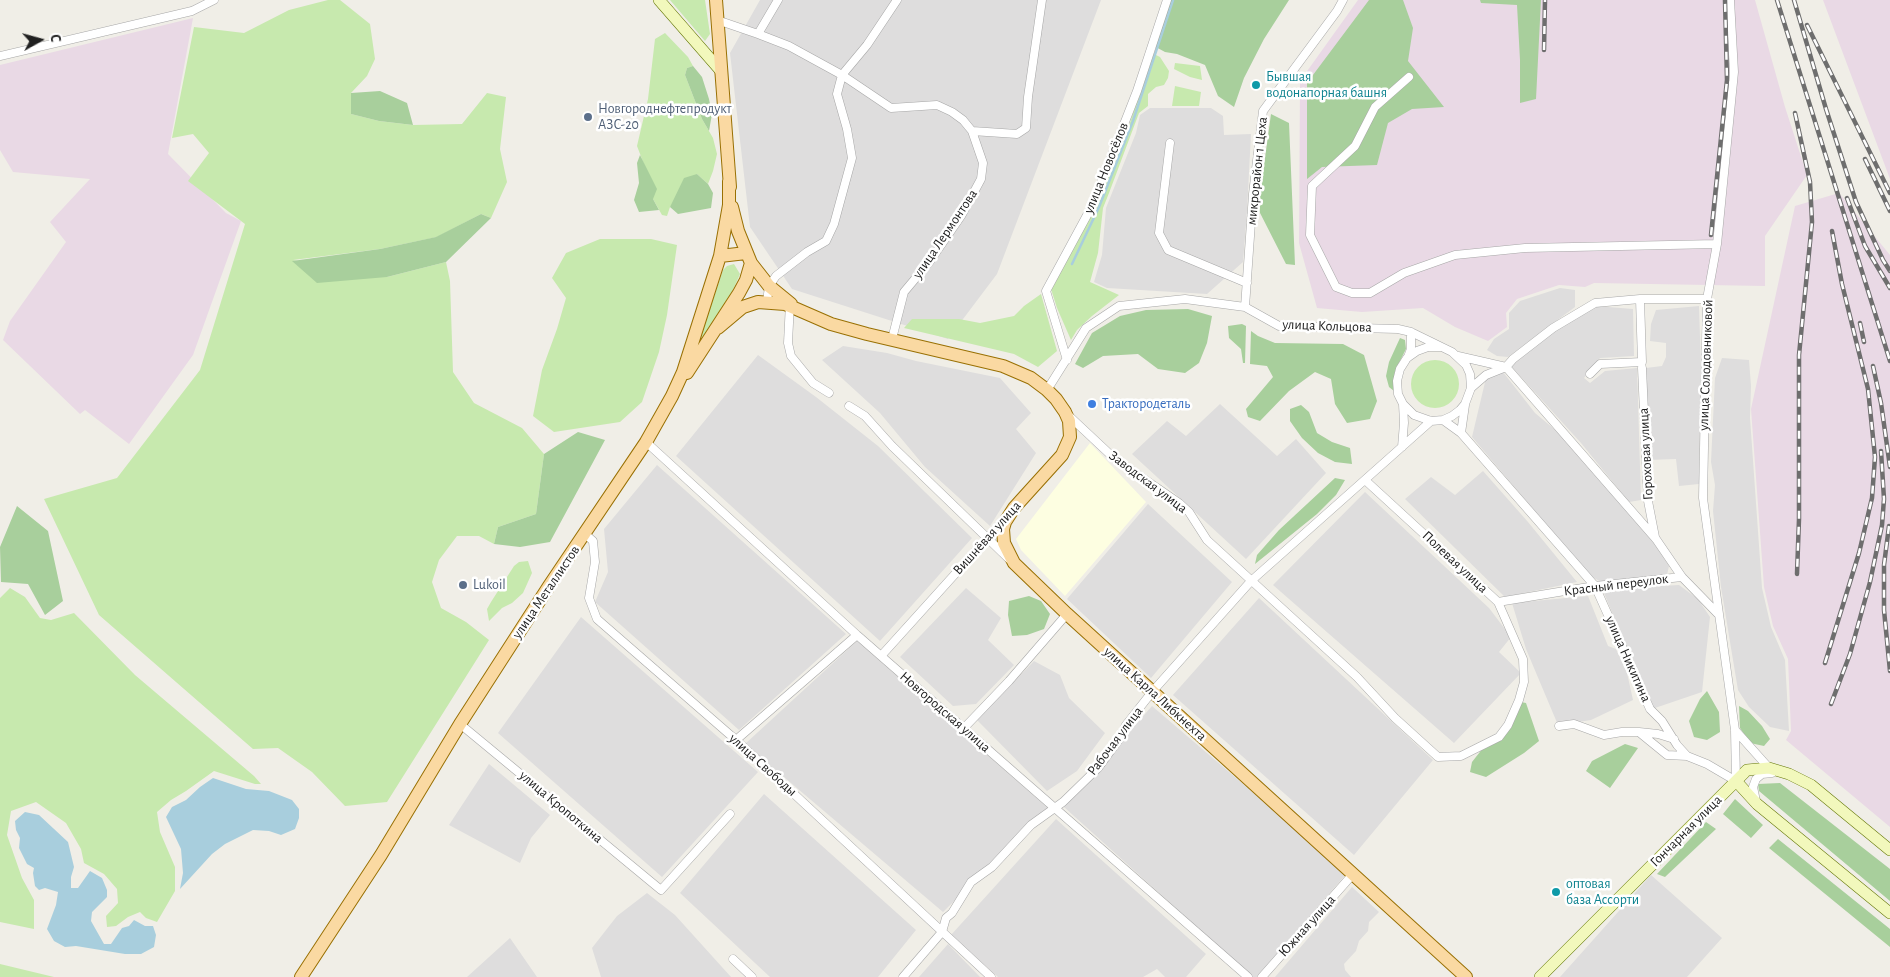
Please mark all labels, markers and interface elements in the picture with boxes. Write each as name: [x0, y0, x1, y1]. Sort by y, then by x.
north arrow: [15, 15, 65, 65]
text: С: [47, 33, 62, 43]
place label: Бывшая водонапорная башня: [1266, 69, 1387, 102]
marker: Бывшая водонапорная башня: [1250, 79, 1262, 91]
place label: Новгороднефтепродукт АЗС-20: [598, 101, 732, 134]
marker: Новгороднефтепродукт АЗС-20: [582, 111, 594, 123]
street label: микрорайон 1 Цеха: [1243, 116, 1271, 226]
street label: улица Новосёлов: [1080, 120, 1132, 216]
street label: улица Лермонтова: [909, 186, 981, 282]
street label: улица Солодовниковой: [1695, 299, 1717, 431]
street label: улица Кольцова: [1282, 316, 1372, 336]
place label: Трактородеталь: [1102, 396, 1190, 412]
marker: Трактородеталь: [1086, 398, 1098, 410]
street label: Гороховая улица: [1635, 407, 1657, 501]
street label: Заводская улица: [1106, 447, 1190, 517]
street label: Вишнёвая улица: [949, 498, 1025, 578]
street label: Полевая улица: [1419, 527, 1491, 597]
street label: улица Металлистов: [509, 542, 583, 642]
street label: Красный переулок: [1563, 570, 1669, 600]
place label: Lukoil: [473, 577, 506, 593]
marker: Lukoil: [457, 579, 469, 591]
street label: улица Никитина: [1601, 613, 1655, 705]
street label: улица Карла Либкнехта: [1100, 643, 1210, 745]
street label: Новгородская улица: [896, 668, 994, 756]
street label: Рабочая улица: [1084, 703, 1146, 779]
street label: улица Свободы: [726, 730, 800, 800]
street label: улица Кропоткина: [516, 767, 606, 847]
street label: Гончарная улица: [1647, 792, 1725, 870]
place label: оптовая база Ассорти: [1566, 876, 1639, 909]
marker: оптовая база Ассорти: [1550, 886, 1562, 898]
street label: Южная улица: [1275, 892, 1339, 960]

